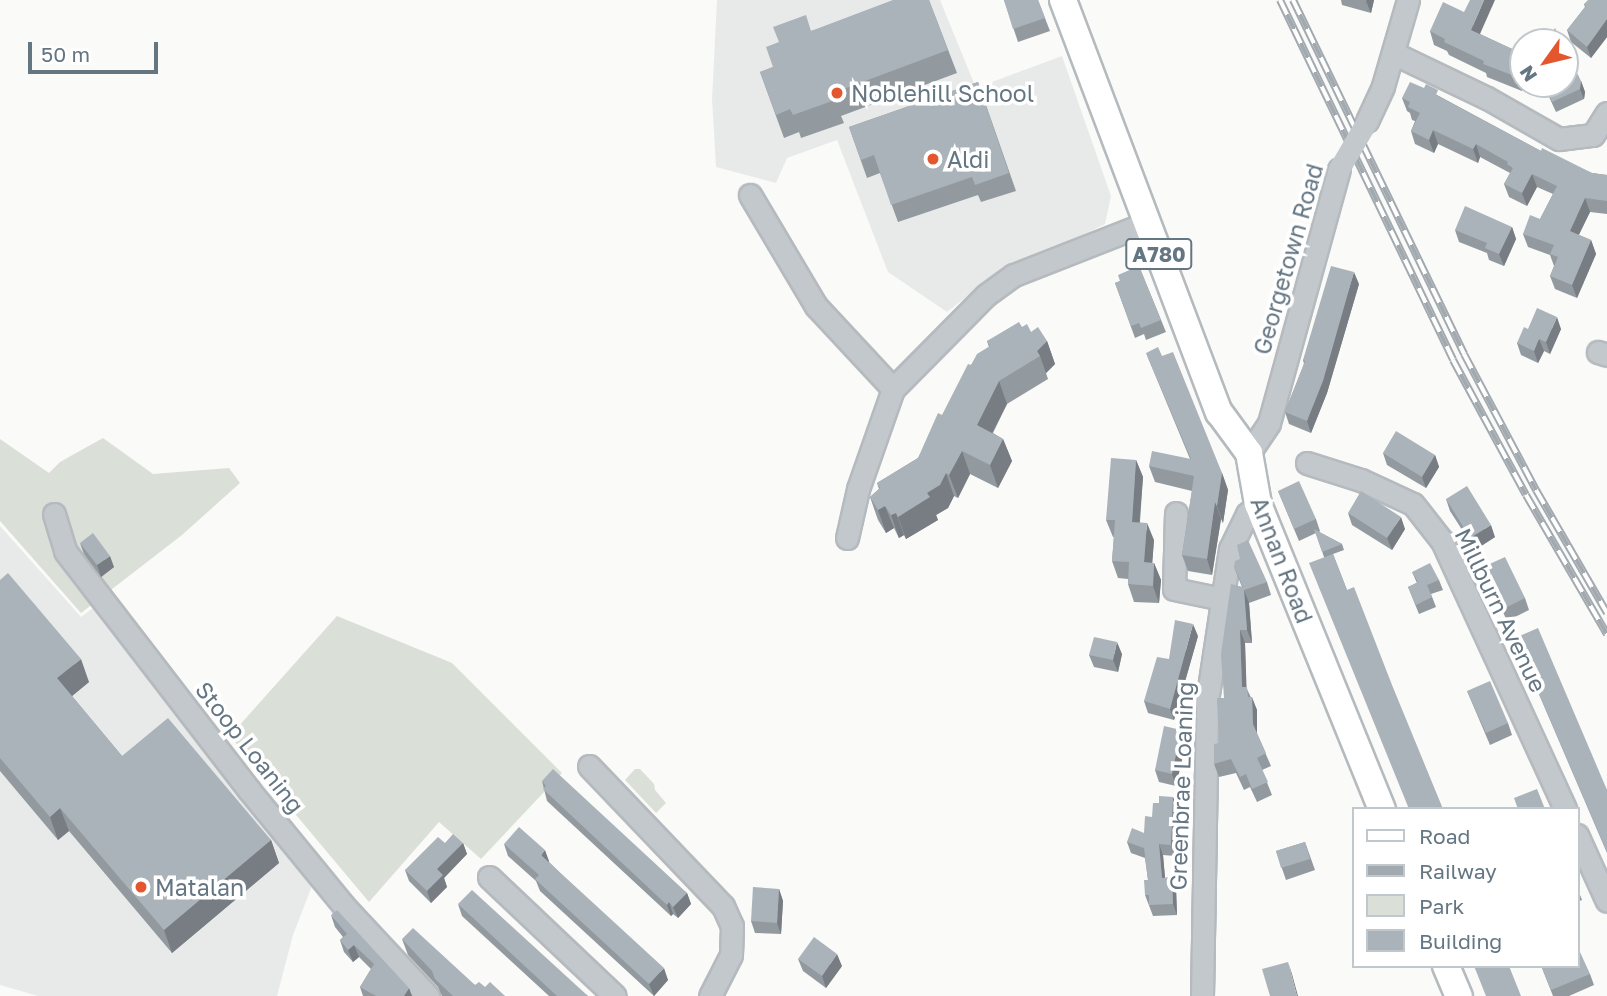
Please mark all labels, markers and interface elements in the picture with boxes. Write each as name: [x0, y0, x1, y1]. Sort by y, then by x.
scale bar: [32, 28, 161, 72]
north arrow: [1509, 28, 1579, 98]
text: 50 m: [41, 41, 90, 67]
text: N: [1514, 61, 1541, 86]
place label: Noblehill School: [851, 79, 1034, 107]
marker: Noblehill School: [829, 85, 845, 101]
place label: Aldi: [947, 145, 989, 173]
marker: Aldi: [925, 151, 941, 167]
street label: Georgetown Road: [1248, 160, 1328, 358]
road number: A780: [1124, 236, 1194, 272]
street label: Annan Road: [1245, 493, 1319, 627]
street label: Millburn Avenue: [1449, 524, 1553, 696]
street label: Stoop Loaning: [190, 676, 310, 818]
street label: Greenbrae Loaning: [1164, 681, 1198, 891]
legend: [1352, 807, 1579, 968]
text: Road: [1419, 823, 1470, 849]
text: Railway: [1419, 858, 1497, 884]
place label: Matalan: [155, 873, 244, 901]
marker: Matalan: [133, 879, 149, 895]
text: Park: [1419, 893, 1464, 919]
text: Building: [1419, 928, 1502, 954]

